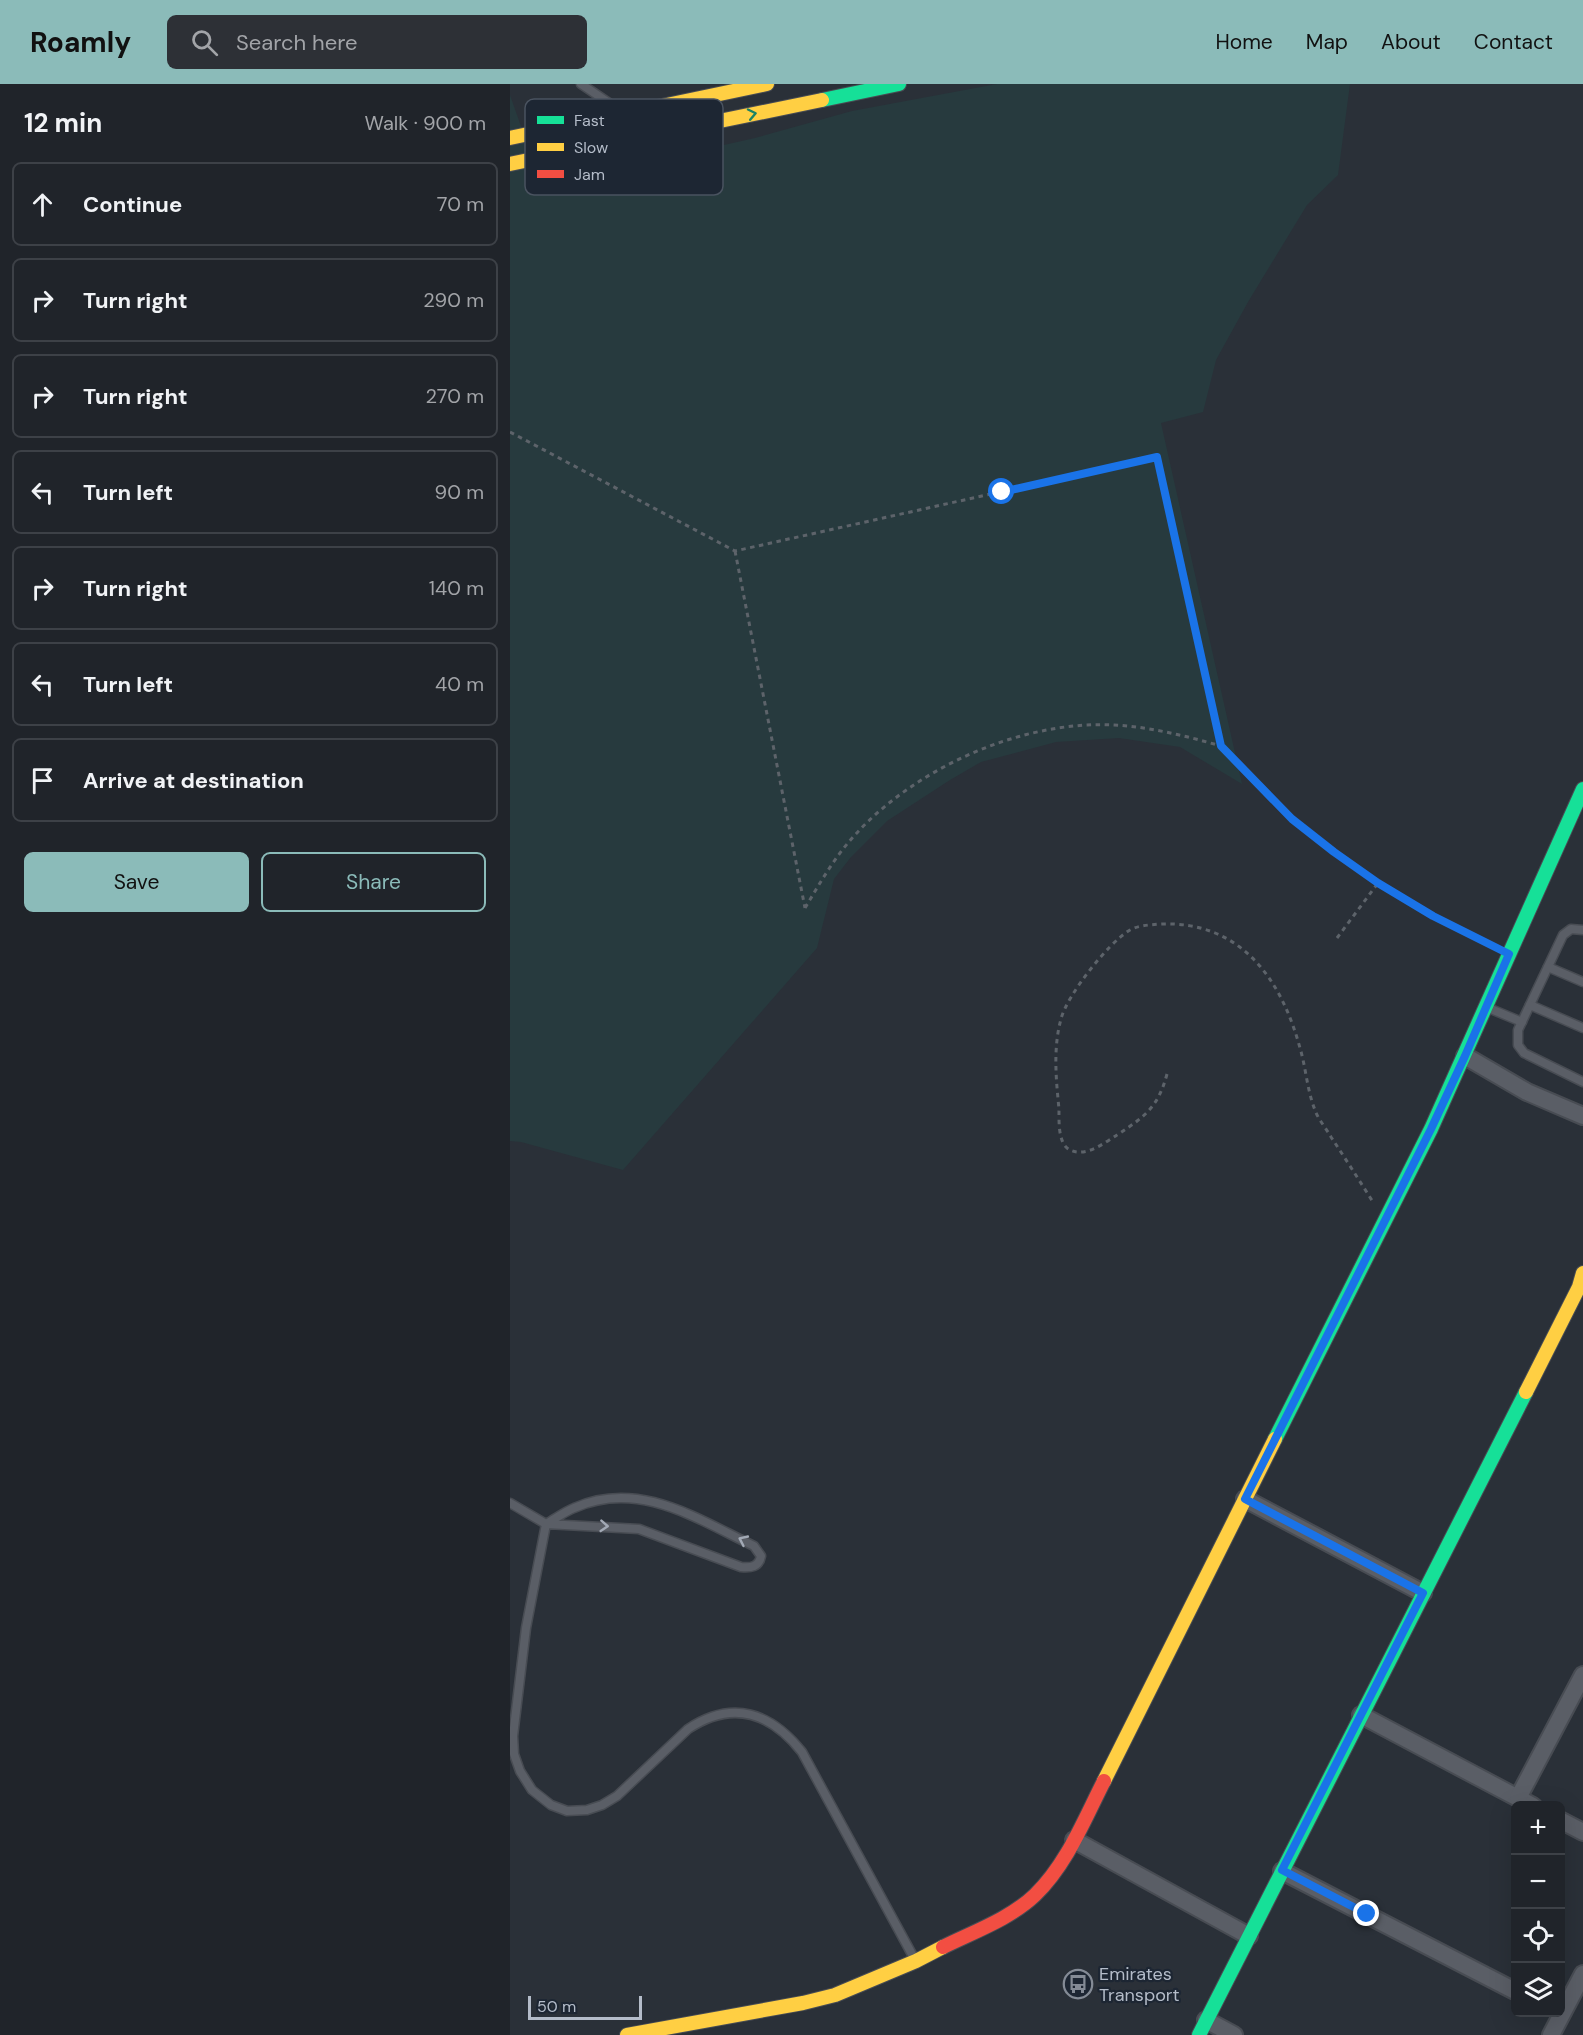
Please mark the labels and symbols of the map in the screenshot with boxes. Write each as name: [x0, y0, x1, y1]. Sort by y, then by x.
legend: [525, 99, 723, 195]
one-way arrow: [747, 108, 757, 121]
text: Fast: [574, 110, 605, 131]
text: Slow: [574, 137, 608, 158]
text: Jam: [574, 164, 605, 185]
route start: [988, 478, 1014, 504]
one-way arrow: [600, 1520, 609, 1533]
one-way arrow: [738, 1536, 749, 1548]
route end: [1353, 1900, 1379, 1926]
place label: Emirates Transport: [1099, 1962, 1180, 2007]
bus stop icon: Emirates Transport: [1062, 1968, 1094, 2000]
scale bar: [528, 1993, 642, 2020]

